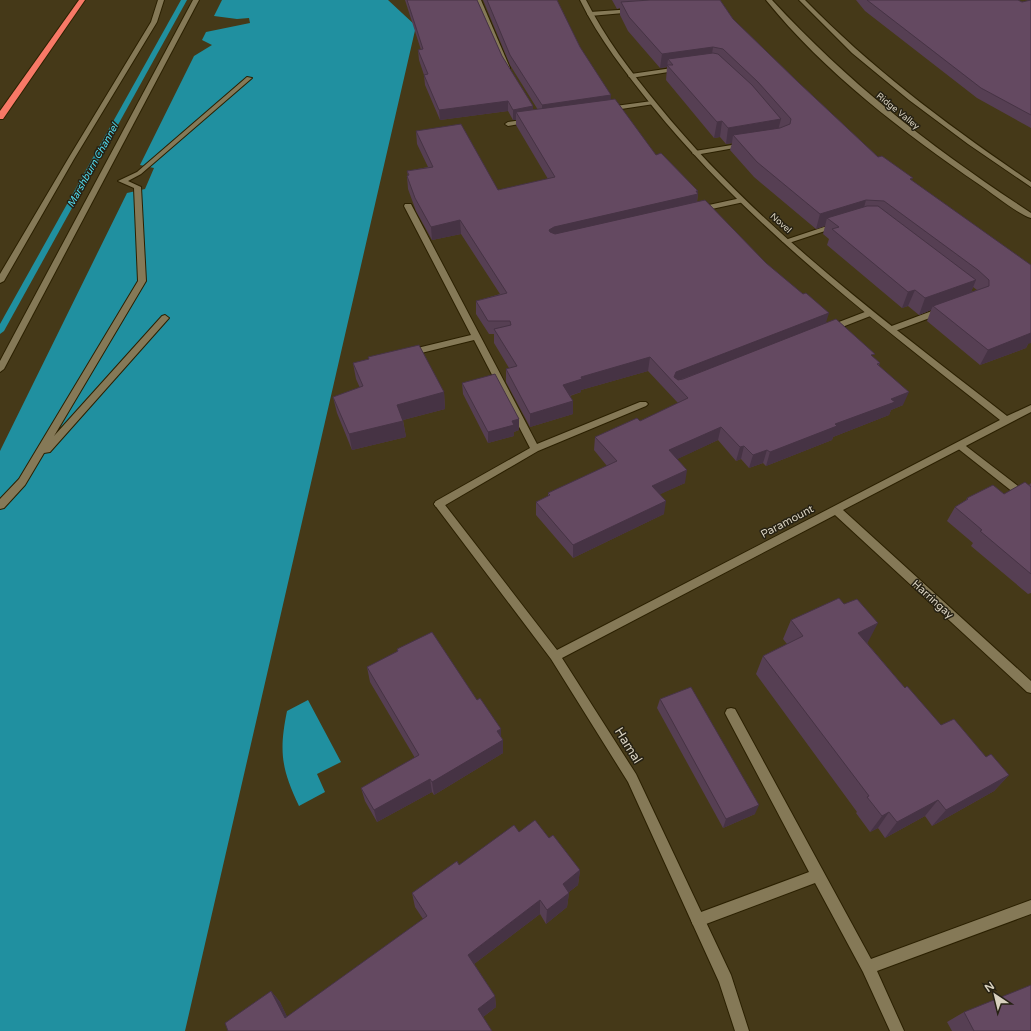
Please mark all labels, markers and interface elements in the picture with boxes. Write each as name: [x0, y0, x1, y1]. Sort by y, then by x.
street label: Ridge Valley: [874, 91, 922, 132]
water label: Marshburn Channel: [65, 120, 122, 209]
street label: Novel: [768, 211, 793, 236]
street label: Paramount: [759, 502, 816, 541]
street label: Harringay: [909, 577, 956, 621]
street label: Hamal: [611, 724, 645, 767]
north arrow: [975, 975, 1015, 1015]
text: N: [982, 979, 997, 995]

